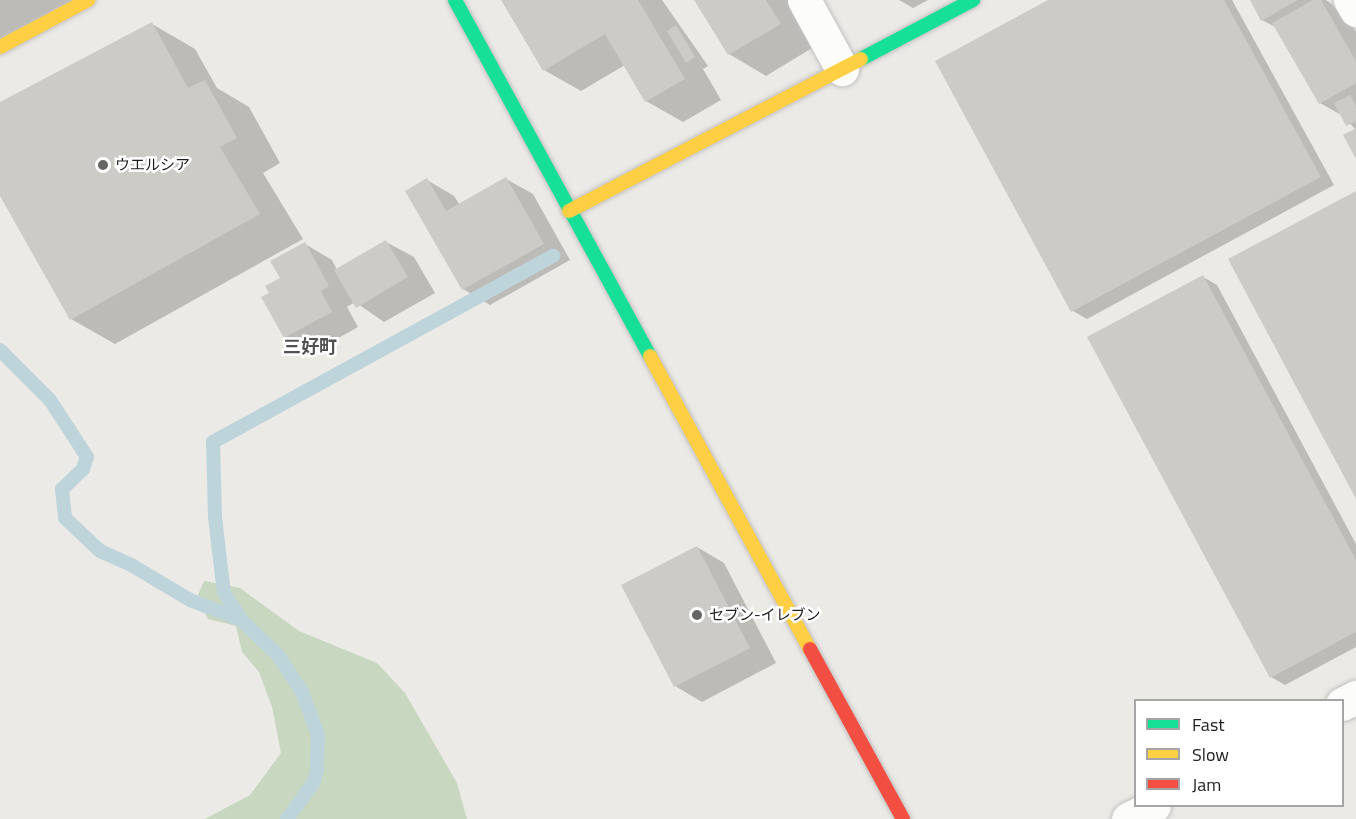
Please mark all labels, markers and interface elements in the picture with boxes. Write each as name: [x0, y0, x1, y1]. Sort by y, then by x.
place label: ウエルシア: [115, 156, 190, 174]
marker: ウエルシア: [96, 158, 110, 172]
district label: 三好町: [283, 336, 337, 358]
place label: セブン-イレブン: [709, 606, 821, 624]
marker: セブン-イレブン: [690, 608, 704, 622]
legend: [1134, 699, 1344, 807]
text: Fast: [1192, 711, 1225, 738]
text: Slow: [1192, 741, 1229, 768]
text: Jam: [1192, 771, 1221, 798]

